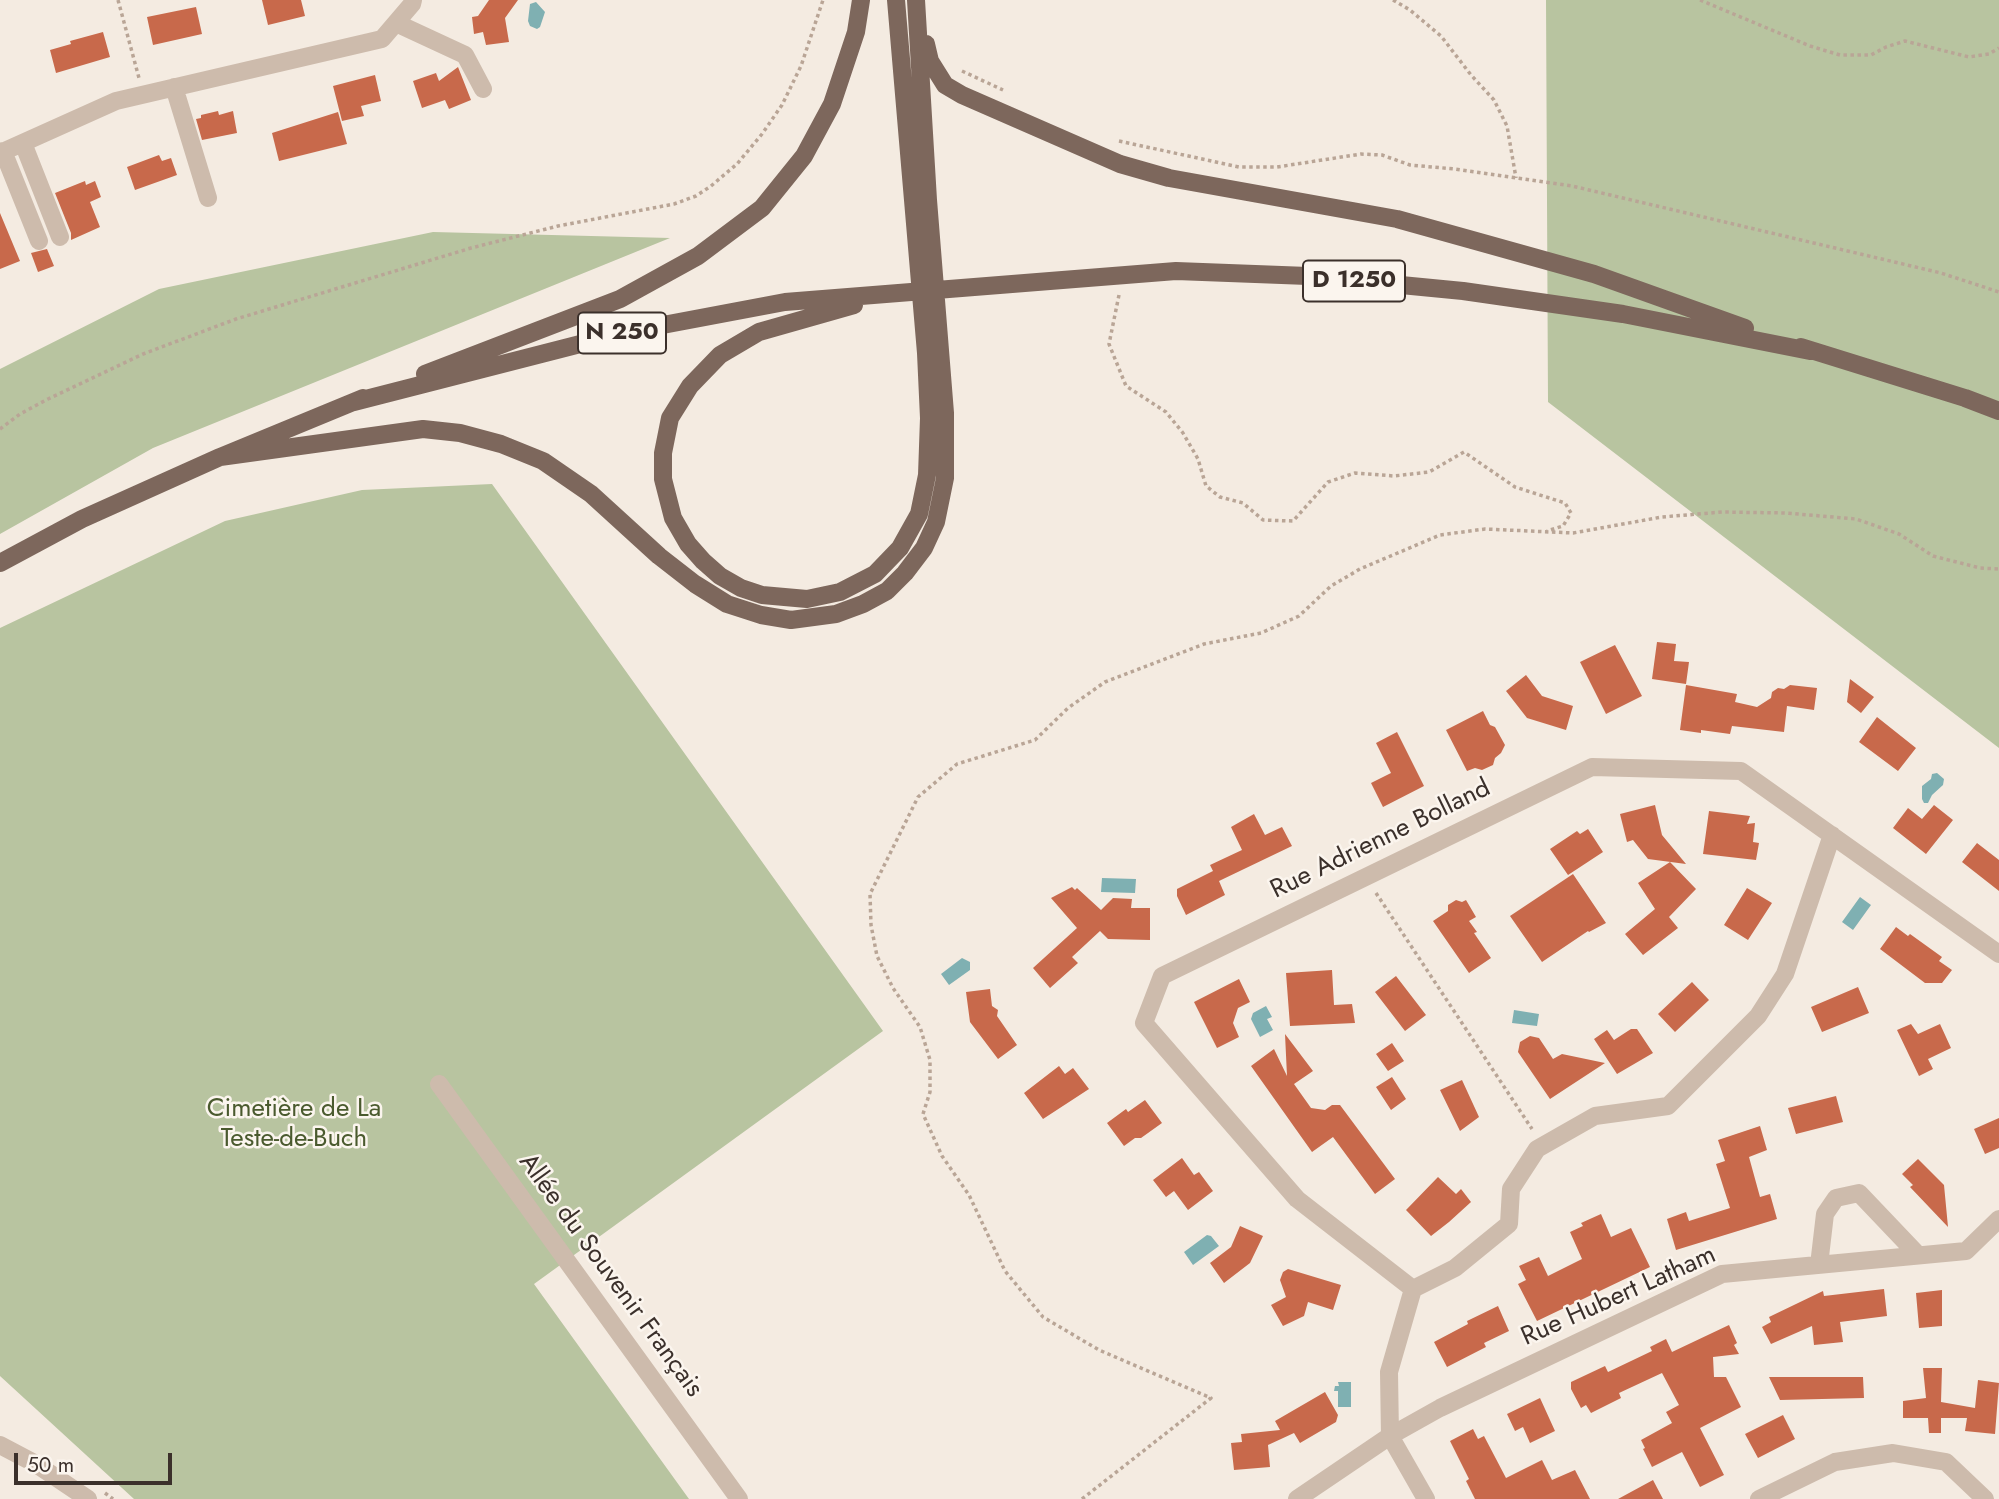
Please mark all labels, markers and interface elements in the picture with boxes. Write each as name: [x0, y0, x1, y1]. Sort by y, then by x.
road number: D 1250: [1303, 260, 1405, 302]
road number: N 250: [578, 312, 666, 354]
street label: Rue Adrienne Bolland: [1266, 773, 1496, 907]
park label: Cimetière de La Teste-de-Buch: [207, 1094, 381, 1156]
street label: Allée du Souvenir Français: [511, 1148, 709, 1404]
street label: Rue Hubert Latham: [1517, 1240, 1721, 1354]
scale bar: [18, 1440, 175, 1484]
text: 50 m: [27, 1450, 74, 1480]

